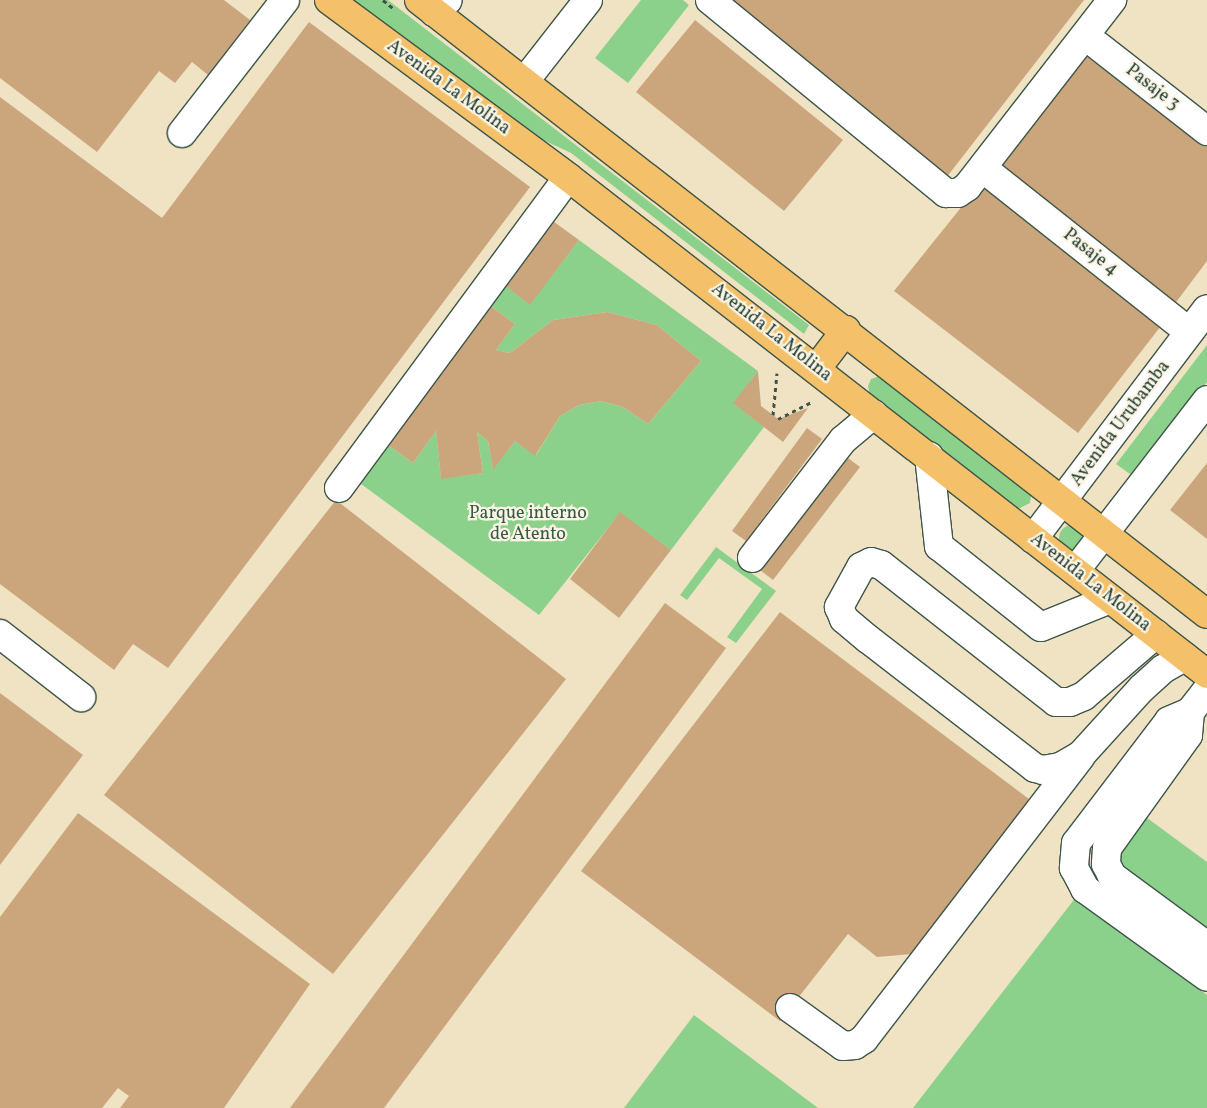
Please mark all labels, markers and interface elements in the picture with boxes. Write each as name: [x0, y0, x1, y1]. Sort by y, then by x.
street label: Avenida La Molina: [382, 36, 514, 140]
street label: Pasaje 3: [1121, 60, 1183, 116]
street label: Pasaje 4: [1058, 225, 1122, 281]
street label: Avenida La Molina: [706, 279, 836, 387]
street label: Avenida Urubamba: [1067, 357, 1175, 491]
park label: Parque interno de Atento: [469, 504, 587, 546]
street label: Avenida La Molina: [1025, 529, 1155, 637]

